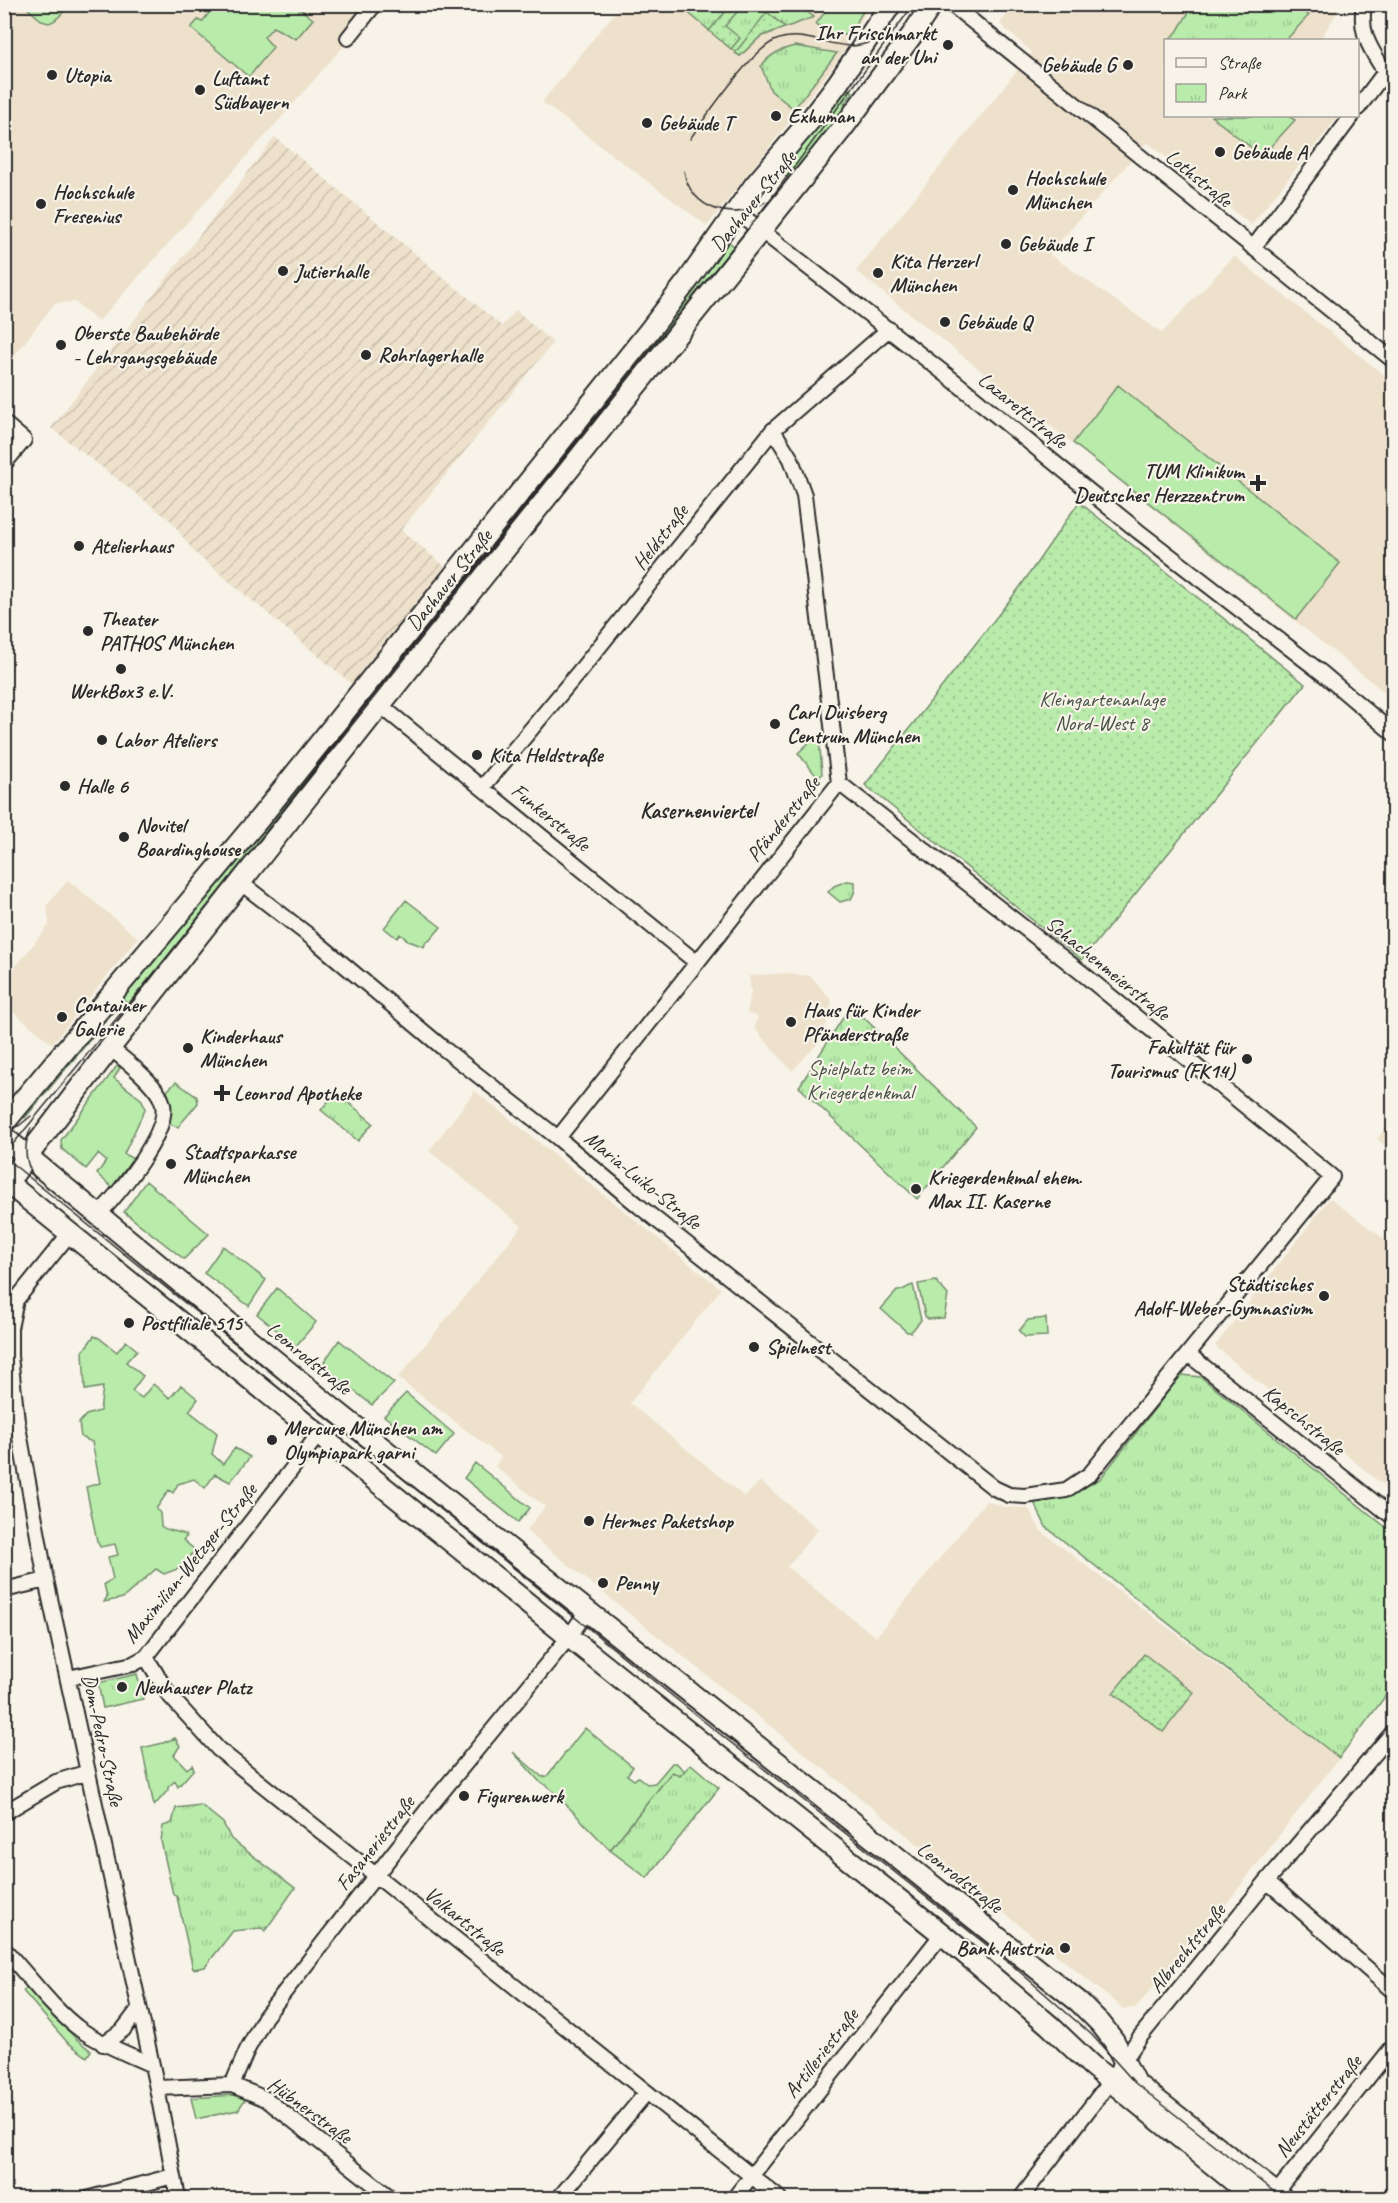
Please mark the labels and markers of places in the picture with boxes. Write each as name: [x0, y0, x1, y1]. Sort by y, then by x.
place label: Ihr Frischmarkt an der Uni: [815, 20, 939, 70]
marker: Ihr Frischmarkt an der Uni: [941, 38, 955, 52]
place label: Gebäude G: [1041, 52, 1119, 78]
marker: Gebäude G: [1121, 58, 1135, 72]
place label: Utopia: [64, 62, 113, 88]
place label: Luftamt Südbayern: [212, 65, 289, 115]
marker: Utopia: [45, 68, 59, 82]
marker: Luftamt Südbayern: [193, 83, 207, 97]
place label: Exhuman: [788, 103, 856, 129]
marker: Exhuman: [769, 109, 783, 123]
place label: Gebäude T: [659, 110, 737, 136]
marker: Gebäude T: [640, 116, 654, 130]
place label: Gebäude A: [1232, 139, 1308, 165]
marker: Gebäude A: [1213, 145, 1227, 159]
place label: Hochschule München: [1025, 165, 1107, 215]
place label: Hochschule Fresenius: [53, 179, 135, 229]
marker: Hochschule München: [1006, 183, 1020, 197]
marker: Hochschule Fresenius: [34, 197, 48, 211]
place label: Gebäude I: [1018, 231, 1095, 257]
marker: Gebäude I: [999, 237, 1013, 251]
place label: Kita Herzerl München: [890, 248, 981, 298]
place label: Jutierhalle: [293, 258, 370, 284]
marker: Jutierhalle: [276, 264, 290, 278]
marker: Kita Herzerl München: [871, 266, 885, 280]
place label: Gebäude Q: [957, 309, 1034, 335]
marker: Gebäude Q: [938, 315, 952, 329]
place label: Oberste Baubehörde - Lehrgangsgebäude: [73, 320, 220, 370]
marker: Oberste Baubehörde - Lehrgangsgebäude: [54, 338, 68, 352]
place label: Rohrlagerhalle: [378, 342, 484, 368]
marker: Rohrlagerhalle: [359, 348, 373, 362]
place label: TUM Klinikum Deutsches Herzzentrum: [1074, 458, 1246, 508]
marker: TUM Klinikum Deutsches Herzzentrum: [1249, 474, 1267, 492]
place label: Atelierhaus: [91, 533, 175, 559]
marker: Atelierhaus: [72, 539, 86, 553]
place label: Theater PATHOS München: [100, 606, 235, 656]
marker: Theater PATHOS München: [81, 624, 95, 638]
marker: WerkBox3 e.V.: [114, 662, 128, 676]
place label: WerkBox3 e.V.: [69, 678, 174, 704]
place label: Carl Duisberg Centrum München: [787, 699, 921, 749]
marker: Carl Duisberg Centrum München: [768, 717, 782, 731]
place label: Labor Ateliers: [114, 727, 219, 753]
marker: Labor Ateliers: [95, 733, 109, 747]
place label: Kita Heldstraße: [489, 742, 604, 768]
marker: Kita Heldstraße: [470, 748, 484, 762]
place label: Halle 6: [77, 773, 130, 799]
marker: Halle 6: [58, 779, 72, 793]
place label: Novitel Boardinghouse: [136, 812, 242, 862]
marker: Novitel Boardinghouse: [117, 830, 131, 844]
place label: Container Galerie: [74, 992, 148, 1042]
place label: Haus für Kinder Pfänderstraße: [803, 997, 921, 1047]
marker: Container Galerie: [55, 1010, 69, 1024]
marker: Haus für Kinder Pfänderstraße: [784, 1015, 798, 1029]
place label: Kinderhaus München: [200, 1023, 284, 1073]
place label: Fakultät für Tourismus (FK14): [1108, 1034, 1237, 1084]
marker: Kinderhaus München: [181, 1041, 195, 1055]
marker: Fakultät für Tourismus (FK14): [1240, 1052, 1254, 1066]
place label: Leonrod Apotheke: [234, 1080, 363, 1106]
marker: Leonrod Apotheke: [215, 1086, 229, 1100]
place label: Stadtsparkasse München: [183, 1139, 297, 1189]
marker: Stadtsparkasse München: [164, 1157, 178, 1171]
place label: Kriegerdenkmal ehem. Max II. Kaserne: [928, 1164, 1083, 1214]
marker: Kriegerdenkmal ehem. Max II. Kaserne: [909, 1182, 923, 1196]
place label: Städtisches Adolf-Weber-Gymnasium: [1134, 1271, 1315, 1321]
marker: Städtisches Adolf-Weber-Gymnasium: [1317, 1289, 1331, 1303]
place label: Postfiliale 515: [141, 1310, 244, 1336]
marker: Postfiliale 515: [122, 1316, 136, 1330]
place label: Spielnest: [766, 1334, 833, 1360]
marker: Spielnest: [747, 1340, 761, 1354]
place label: Mercure München am Olympiapark garni: [284, 1415, 443, 1466]
marker: Mercure München am Olympiapark garni: [265, 1433, 279, 1447]
place label: Hermes Paketshop: [601, 1508, 735, 1534]
marker: Hermes Paketshop: [582, 1514, 596, 1528]
place label: Penny: [615, 1570, 661, 1596]
marker: Penny: [596, 1576, 610, 1590]
place label: Neuhauser Platz: [134, 1674, 253, 1700]
marker: Neuhauser Platz: [115, 1680, 129, 1694]
place label: Figurenwerk: [476, 1783, 565, 1809]
marker: Figurenwerk: [457, 1789, 471, 1803]
place label: Bank Austria: [956, 1935, 1055, 1961]
marker: Bank Austria: [1058, 1941, 1072, 1955]

